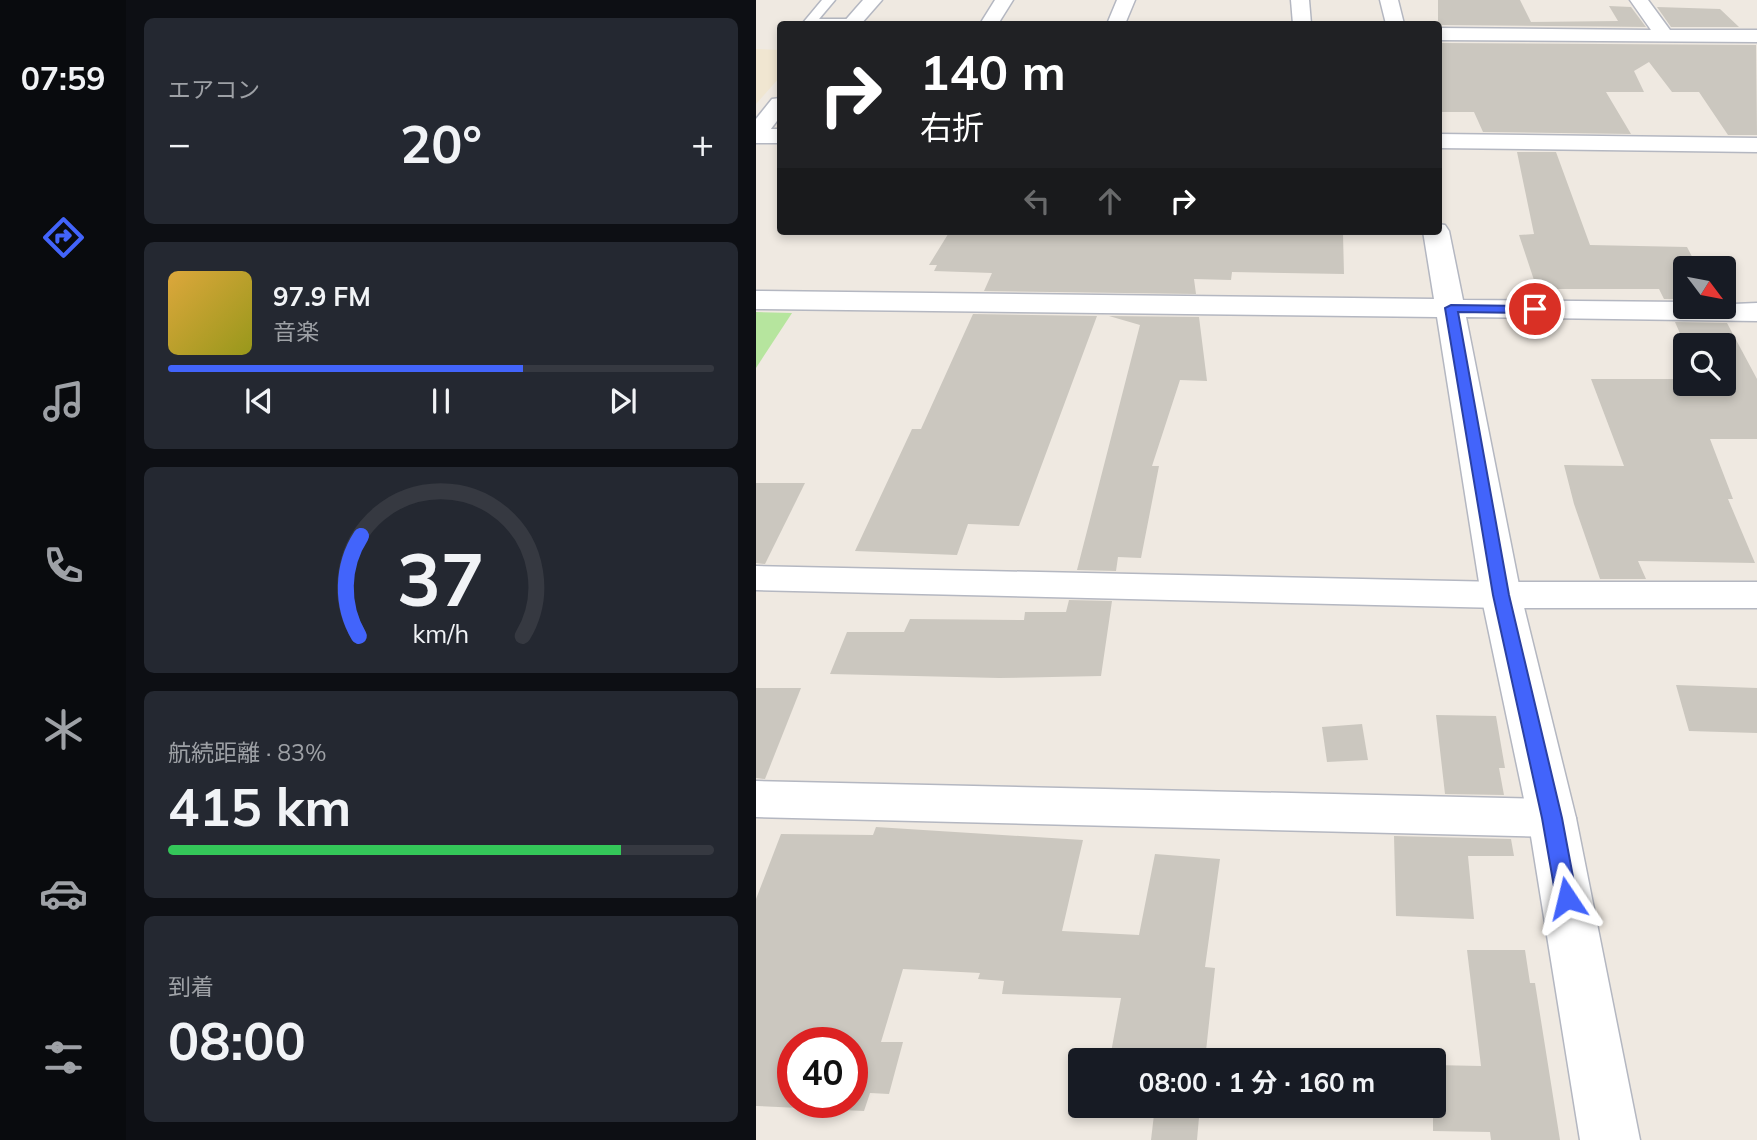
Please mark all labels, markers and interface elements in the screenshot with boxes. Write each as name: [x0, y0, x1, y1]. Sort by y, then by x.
text: 140 m: [920, 41, 1066, 102]
icon: right: [805, 49, 896, 140]
text: 07:59: [21, 58, 105, 98]
text: エアコン: [168, 75, 260, 104]
text: 右折: [920, 107, 984, 147]
text: 20°: [400, 111, 482, 176]
text: −: [168, 119, 191, 167]
text: +: [691, 119, 714, 167]
icon: left: [1018, 182, 1056, 220]
icon: ahead: [1091, 182, 1129, 220]
icon: right: [1164, 182, 1202, 220]
icon: directions: [39, 213, 88, 262]
north arrow: [1673, 256, 1736, 318]
map controls: [1673, 256, 1736, 396]
pin: [1505, 279, 1565, 339]
text: 97.9 FM: [273, 280, 371, 313]
icon: arrive: [1516, 290, 1554, 328]
text: 音楽: [273, 317, 319, 346]
button: search: [1673, 333, 1736, 396]
icon: music: [39, 377, 88, 426]
icon: previous: [240, 382, 278, 420]
icon: pause: [422, 382, 460, 420]
icon: next: [604, 382, 642, 420]
text: 37: [397, 533, 485, 624]
icon: phone: [39, 541, 88, 590]
text: km/h: [413, 618, 469, 649]
icon: climate: [39, 705, 88, 754]
text: 航続距離 · 83%: [168, 738, 326, 767]
text: 415 km: [168, 774, 351, 839]
position arrow: [1530, 861, 1604, 935]
icon: car: [39, 869, 88, 918]
text: 到着: [168, 972, 214, 1001]
text: 08:00: [168, 1008, 306, 1073]
speed limit sign: 40: [777, 1027, 868, 1118]
icon: filters: [39, 1033, 88, 1082]
text: 08:00 · 1 分 · 160 m: [1139, 1066, 1375, 1099]

